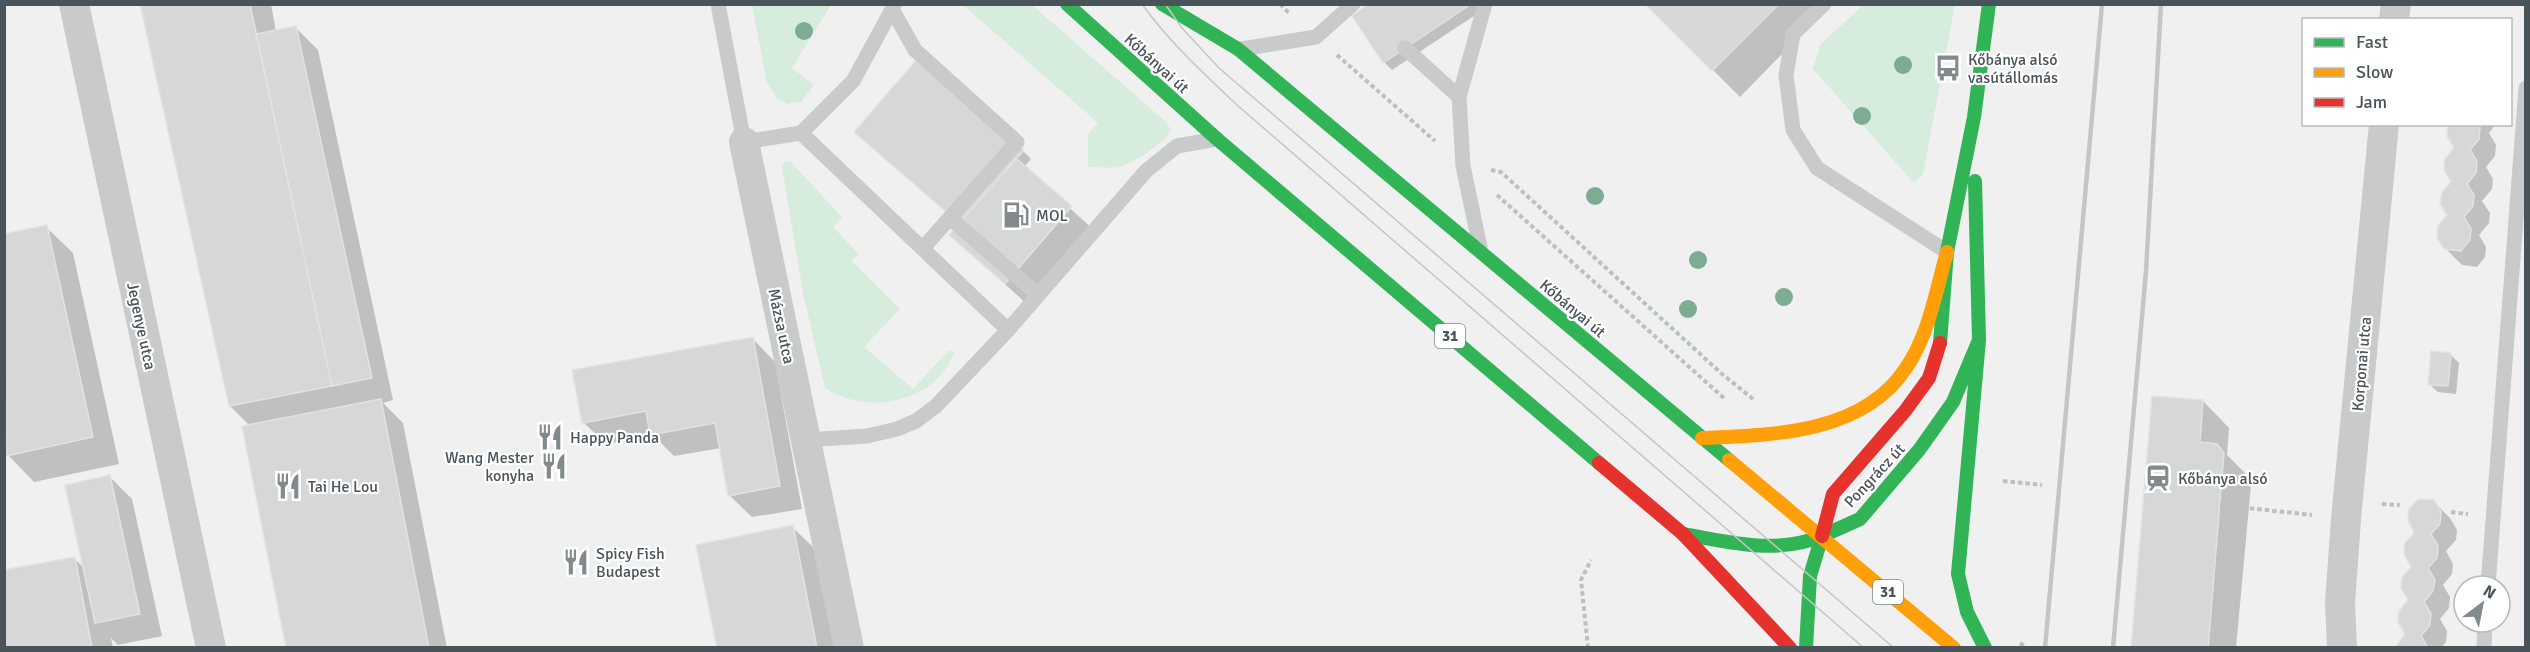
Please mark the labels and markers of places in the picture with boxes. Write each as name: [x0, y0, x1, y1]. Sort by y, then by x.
place label: Kőbánya alsó vasútállomás: [1968, 50, 2058, 88]
bus stop icon: Kőbánya alsó vasútállomás: [1933, 53, 1963, 83]
fuel station icon: MOL: [1001, 200, 1031, 230]
place label: MOL: [1036, 206, 1068, 226]
restaurant icon: Happy Panda: [535, 422, 565, 452]
place label: Happy Panda: [570, 428, 659, 448]
place label: Wang Mester konyha: [445, 448, 534, 486]
restaurant icon: Wang Mester konyha: [539, 451, 569, 481]
station icon: Kőbánya alsó: [2143, 463, 2173, 493]
place label: Kőbánya alsó: [2178, 469, 2268, 489]
restaurant icon: Tai He Lou: [273, 471, 303, 501]
place label: Tai He Lou: [308, 477, 378, 497]
place label: Spicy Fish Budapest: [596, 544, 665, 582]
restaurant icon: Spicy Fish Budapest: [561, 547, 591, 577]

